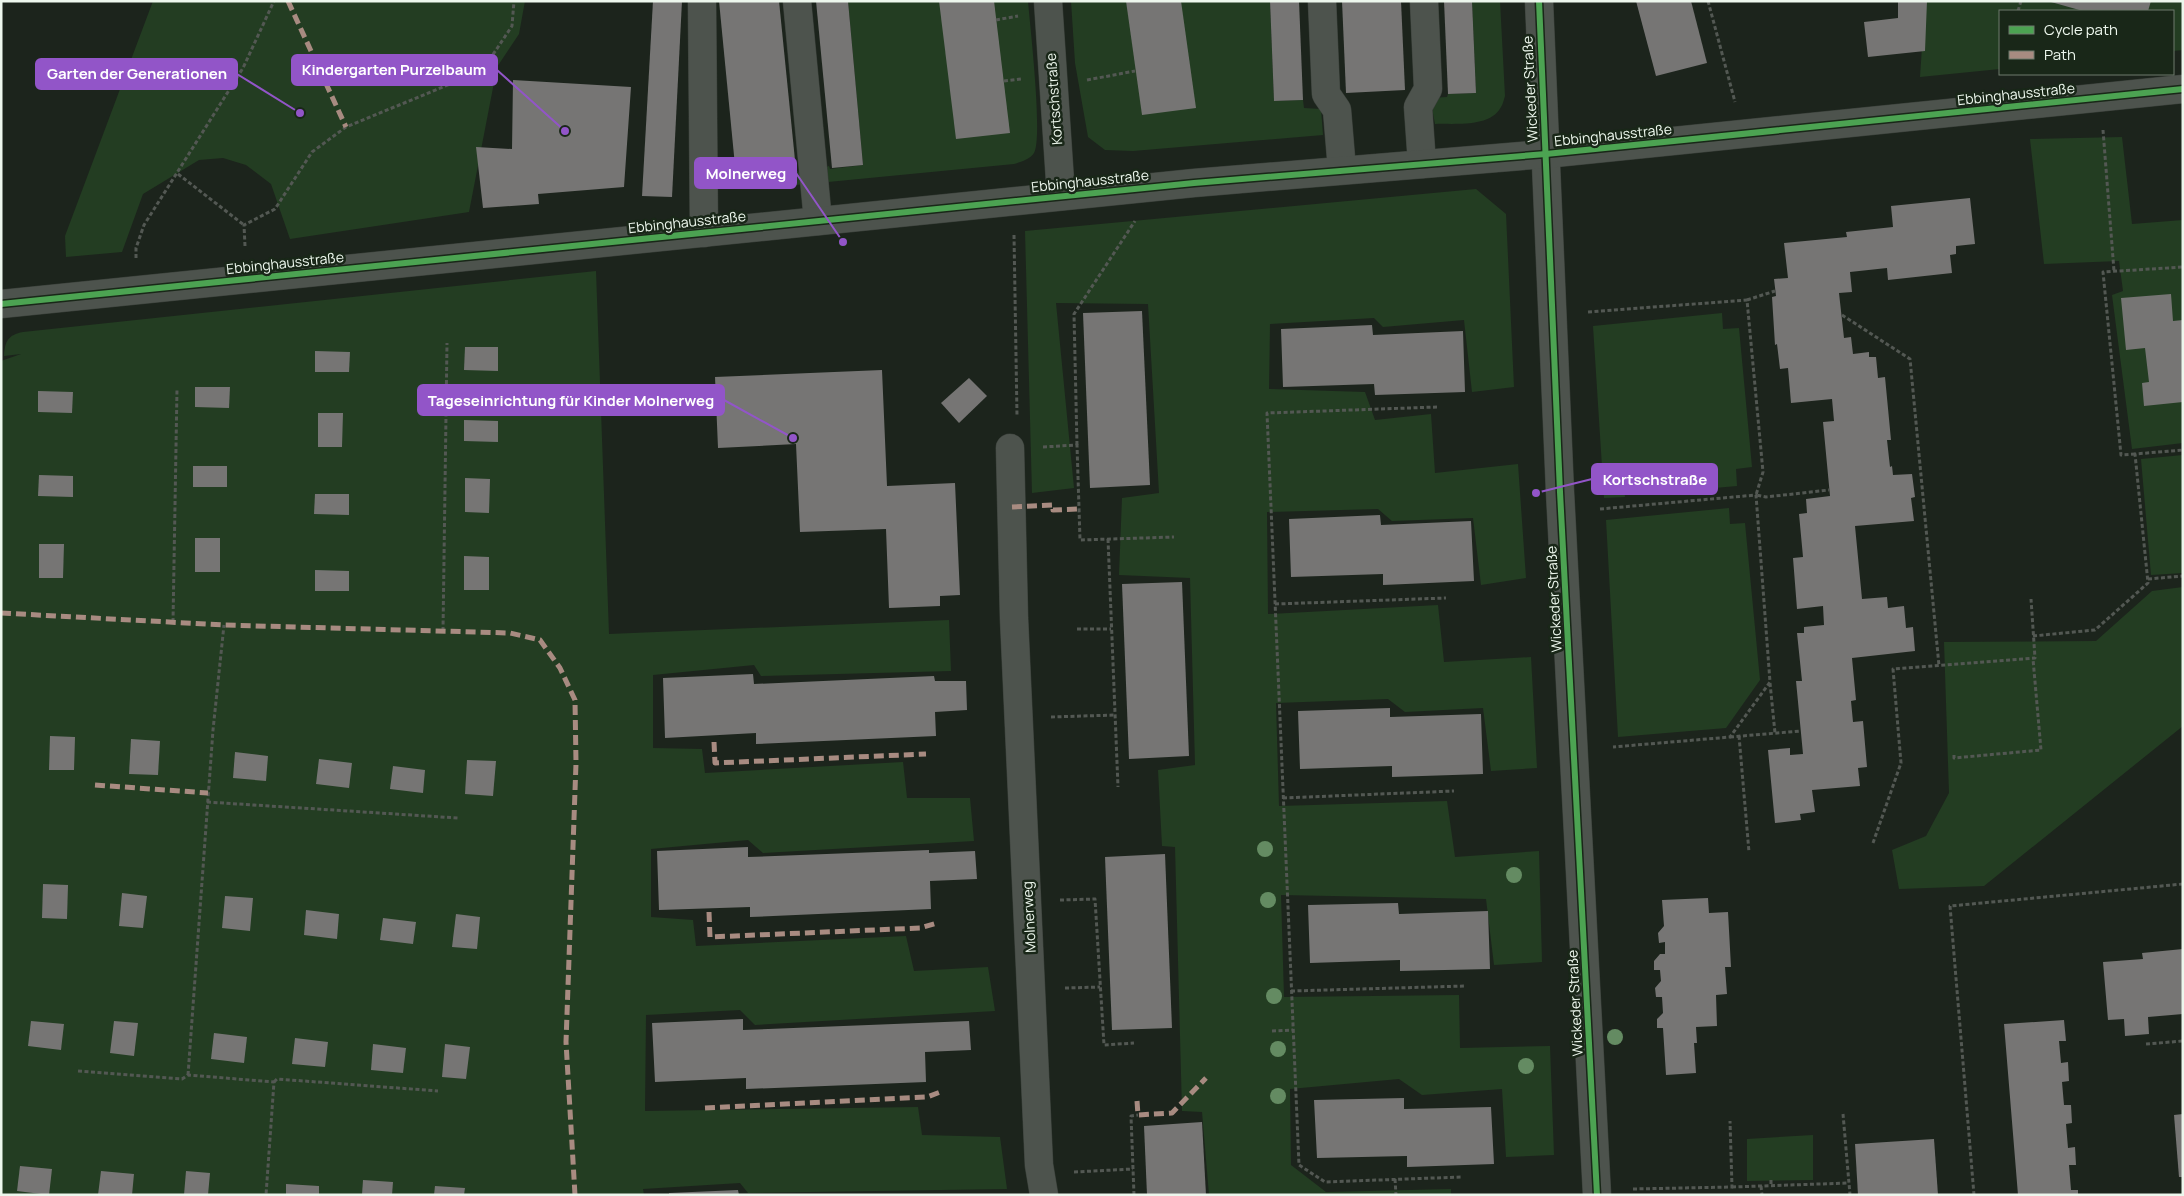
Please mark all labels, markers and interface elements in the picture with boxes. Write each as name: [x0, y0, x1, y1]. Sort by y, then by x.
legend: [1999, 10, 2174, 75]
text: Cycle path: [2044, 19, 2118, 40]
street label: Wickeder Straße: [1517, 35, 1542, 143]
text: Path: [2044, 44, 2076, 65]
street label: Kortschstraße: [1041, 52, 1066, 146]
callout: Kindergarten Purzelbaum: [292, 55, 497, 85]
callout: Garten der Generationen: [36, 59, 237, 89]
text: Kindergarten Purzelbaum: [302, 59, 486, 80]
text: Garten der Generationen: [47, 63, 227, 84]
street label: Ebbinghausstraße: [1956, 78, 2076, 109]
street label: Ebbinghausstraße: [1553, 119, 1673, 150]
callout: Molnerweg: [695, 158, 796, 188]
text: Molnerweg: [706, 163, 786, 184]
street label: Ebbinghausstraße: [1030, 165, 1150, 196]
street label: Ebbinghausstraße: [627, 206, 747, 237]
street label: Ebbinghausstraße: [225, 247, 345, 278]
callout: Tageseinrichtung für Kinder Molnerweg: [418, 385, 724, 415]
text: Tageseinrichtung für Kinder Molnerweg: [428, 390, 714, 411]
callout: Kortschstraße: [1592, 464, 1717, 494]
text: Kortschstraße: [1603, 469, 1707, 490]
street label: Wickeder Straße: [1541, 545, 1566, 653]
street label: Molnerweg: [1017, 881, 1040, 953]
street label: Wickeder Straße: [1562, 949, 1587, 1057]

